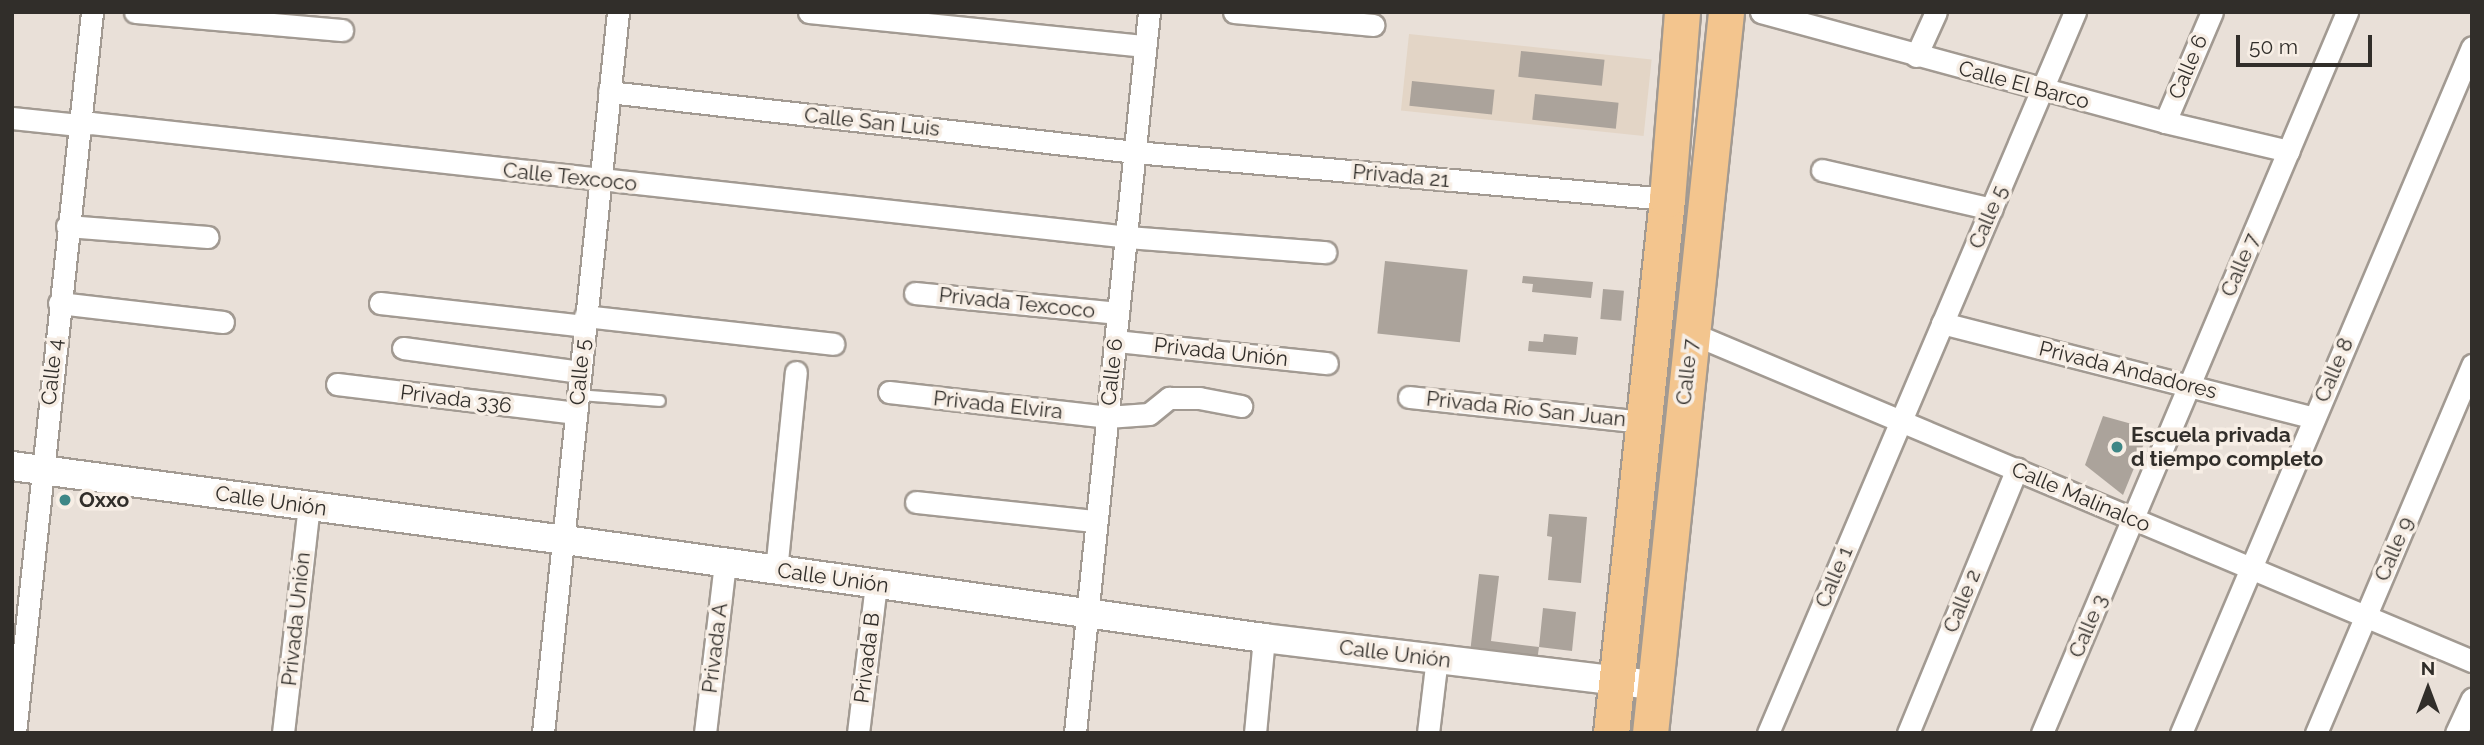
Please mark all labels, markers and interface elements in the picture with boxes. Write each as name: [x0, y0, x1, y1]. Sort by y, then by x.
scale bar: [2239, 21, 2376, 65]
street label: Calle 6: [2163, 31, 2213, 103]
text: 50 m: [2249, 34, 2298, 59]
street label: Calle El Barco: [1955, 55, 2093, 115]
street label: Calle San Luis: [803, 102, 941, 142]
street label: Calle Texcoco: [501, 157, 639, 197]
street label: Privada 21: [1352, 159, 1450, 193]
street label: Calle 5: [1963, 182, 2013, 252]
street label: Calle 7: [2215, 230, 2265, 300]
street label: Privada Texcoco: [937, 282, 1097, 324]
street label: Privada Unión: [1153, 332, 1289, 372]
street label: Calle 8: [2309, 334, 2359, 406]
street label: Privada Andadores: [2036, 336, 2220, 404]
street label: Calle 6: [1096, 337, 1128, 407]
street label: Calle 4: [36, 338, 68, 406]
street label: Calle 5: [565, 338, 595, 406]
street label: Calle 7: [1671, 338, 1703, 406]
street label: Privada 336: [399, 380, 513, 418]
street label: Privada Elvira: [932, 386, 1064, 424]
street label: Privada Río San Juan: [1425, 386, 1627, 432]
place label: Escuela privada d tiempo completo: [2131, 422, 2323, 472]
marker: Escuela privada d tiempo completo: [2109, 439, 2125, 455]
street label: Calle Malinalco: [2008, 456, 2154, 538]
street label: Calle Unión: [214, 481, 328, 521]
place label: Oxxo: [79, 487, 129, 513]
marker: Oxxo: [57, 492, 73, 508]
street label: Calle 9: [2369, 513, 2419, 585]
street label: Calle 1: [1810, 543, 1858, 611]
street label: Privada Unión: [276, 551, 316, 687]
street label: Calle Unión: [776, 558, 890, 598]
street label: Calle 2: [1938, 566, 1986, 636]
street label: Calle 3: [2063, 591, 2113, 661]
street label: Privada A: [697, 601, 733, 695]
street label: Privada B: [849, 611, 885, 705]
street label: Calle Unión: [1338, 635, 1452, 673]
north arrow: [2393, 654, 2463, 724]
text: N: [2421, 657, 2435, 679]

